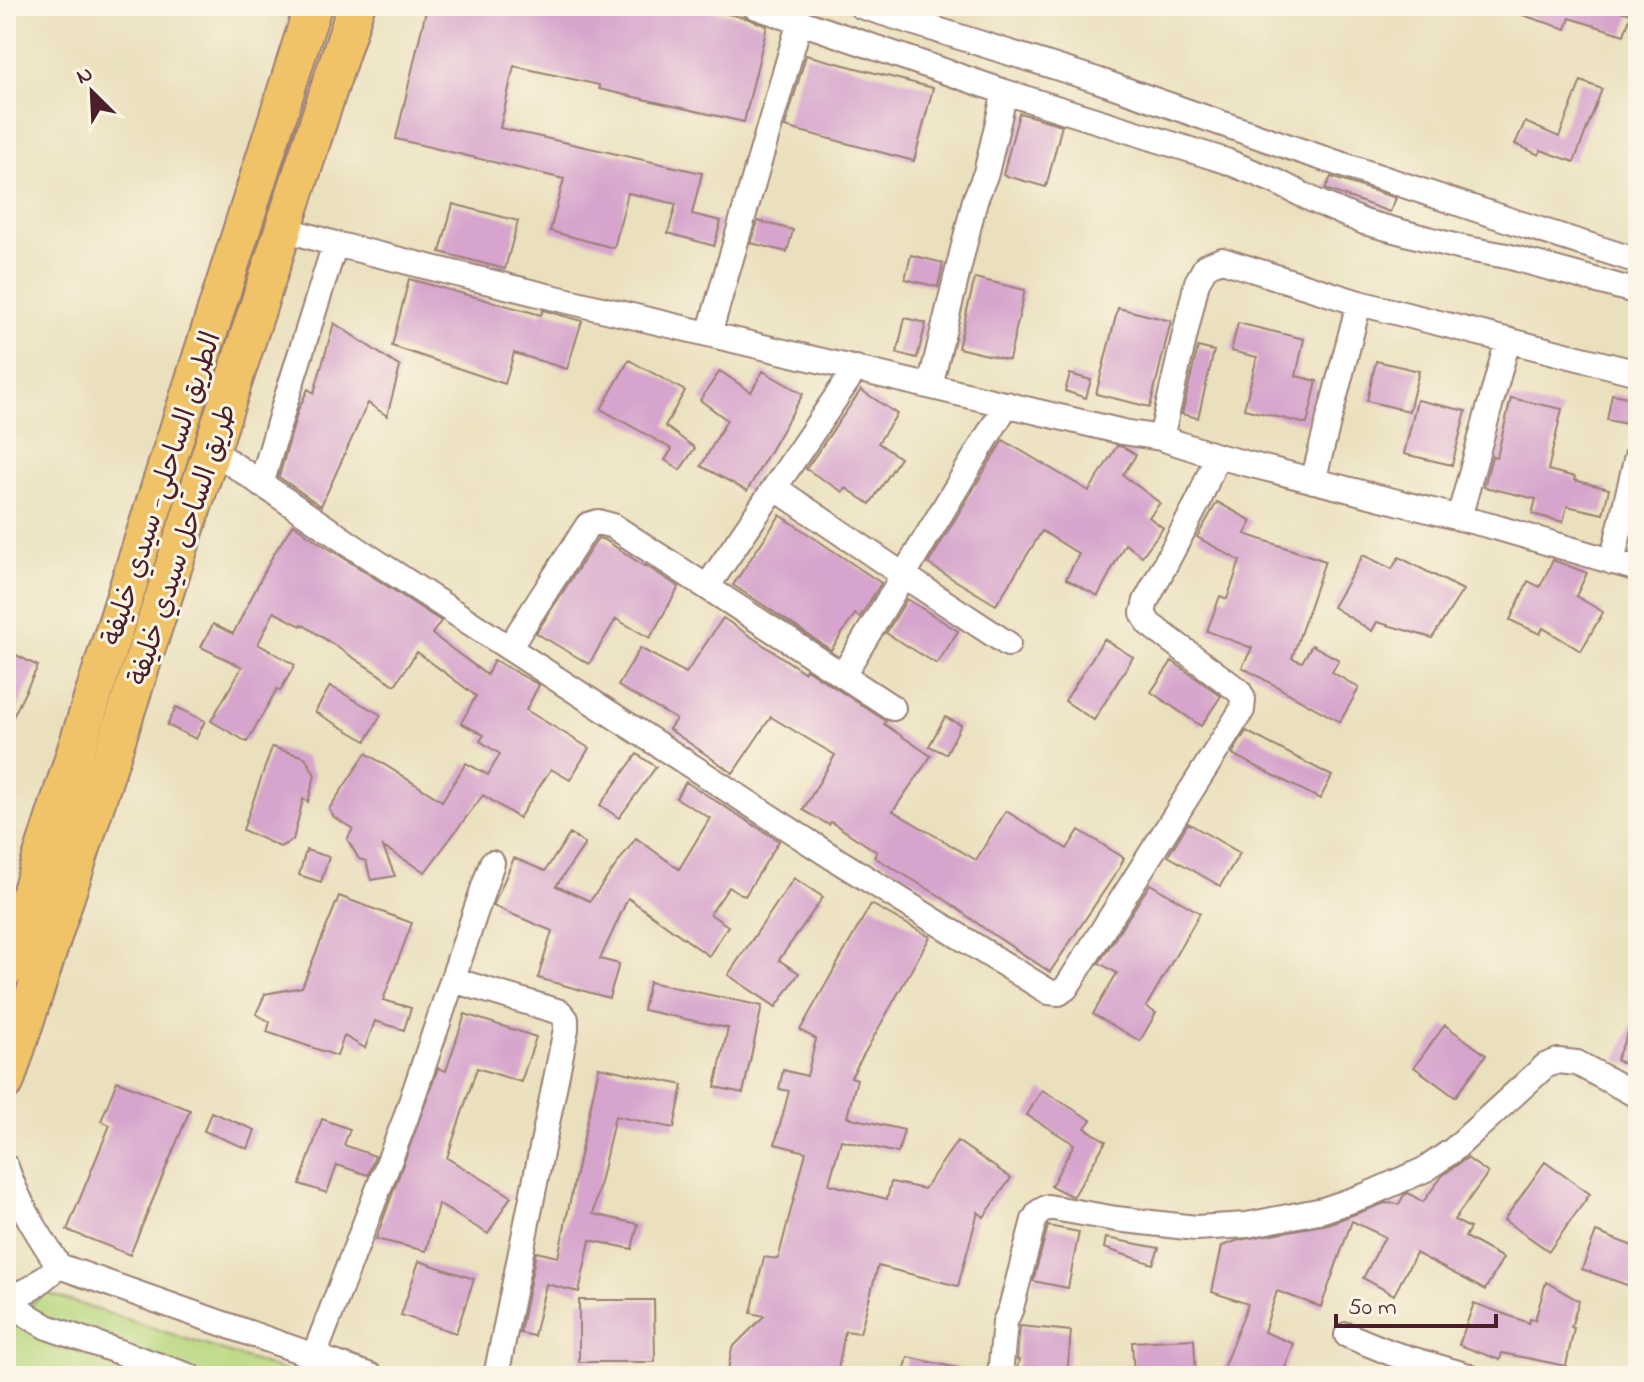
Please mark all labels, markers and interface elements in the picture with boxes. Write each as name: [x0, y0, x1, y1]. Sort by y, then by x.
north arrow: [52, 52, 132, 132]
text: N: [72, 59, 98, 94]
street label: الطريق الساحلي- سيدي خليفة: [93, 327, 234, 652]
street label: طريق الساحل سيدي خليفة: [119, 399, 249, 691]
scale bar: [1336, 1278, 1496, 1328]
text: 50 m: [1348, 1291, 1397, 1326]

